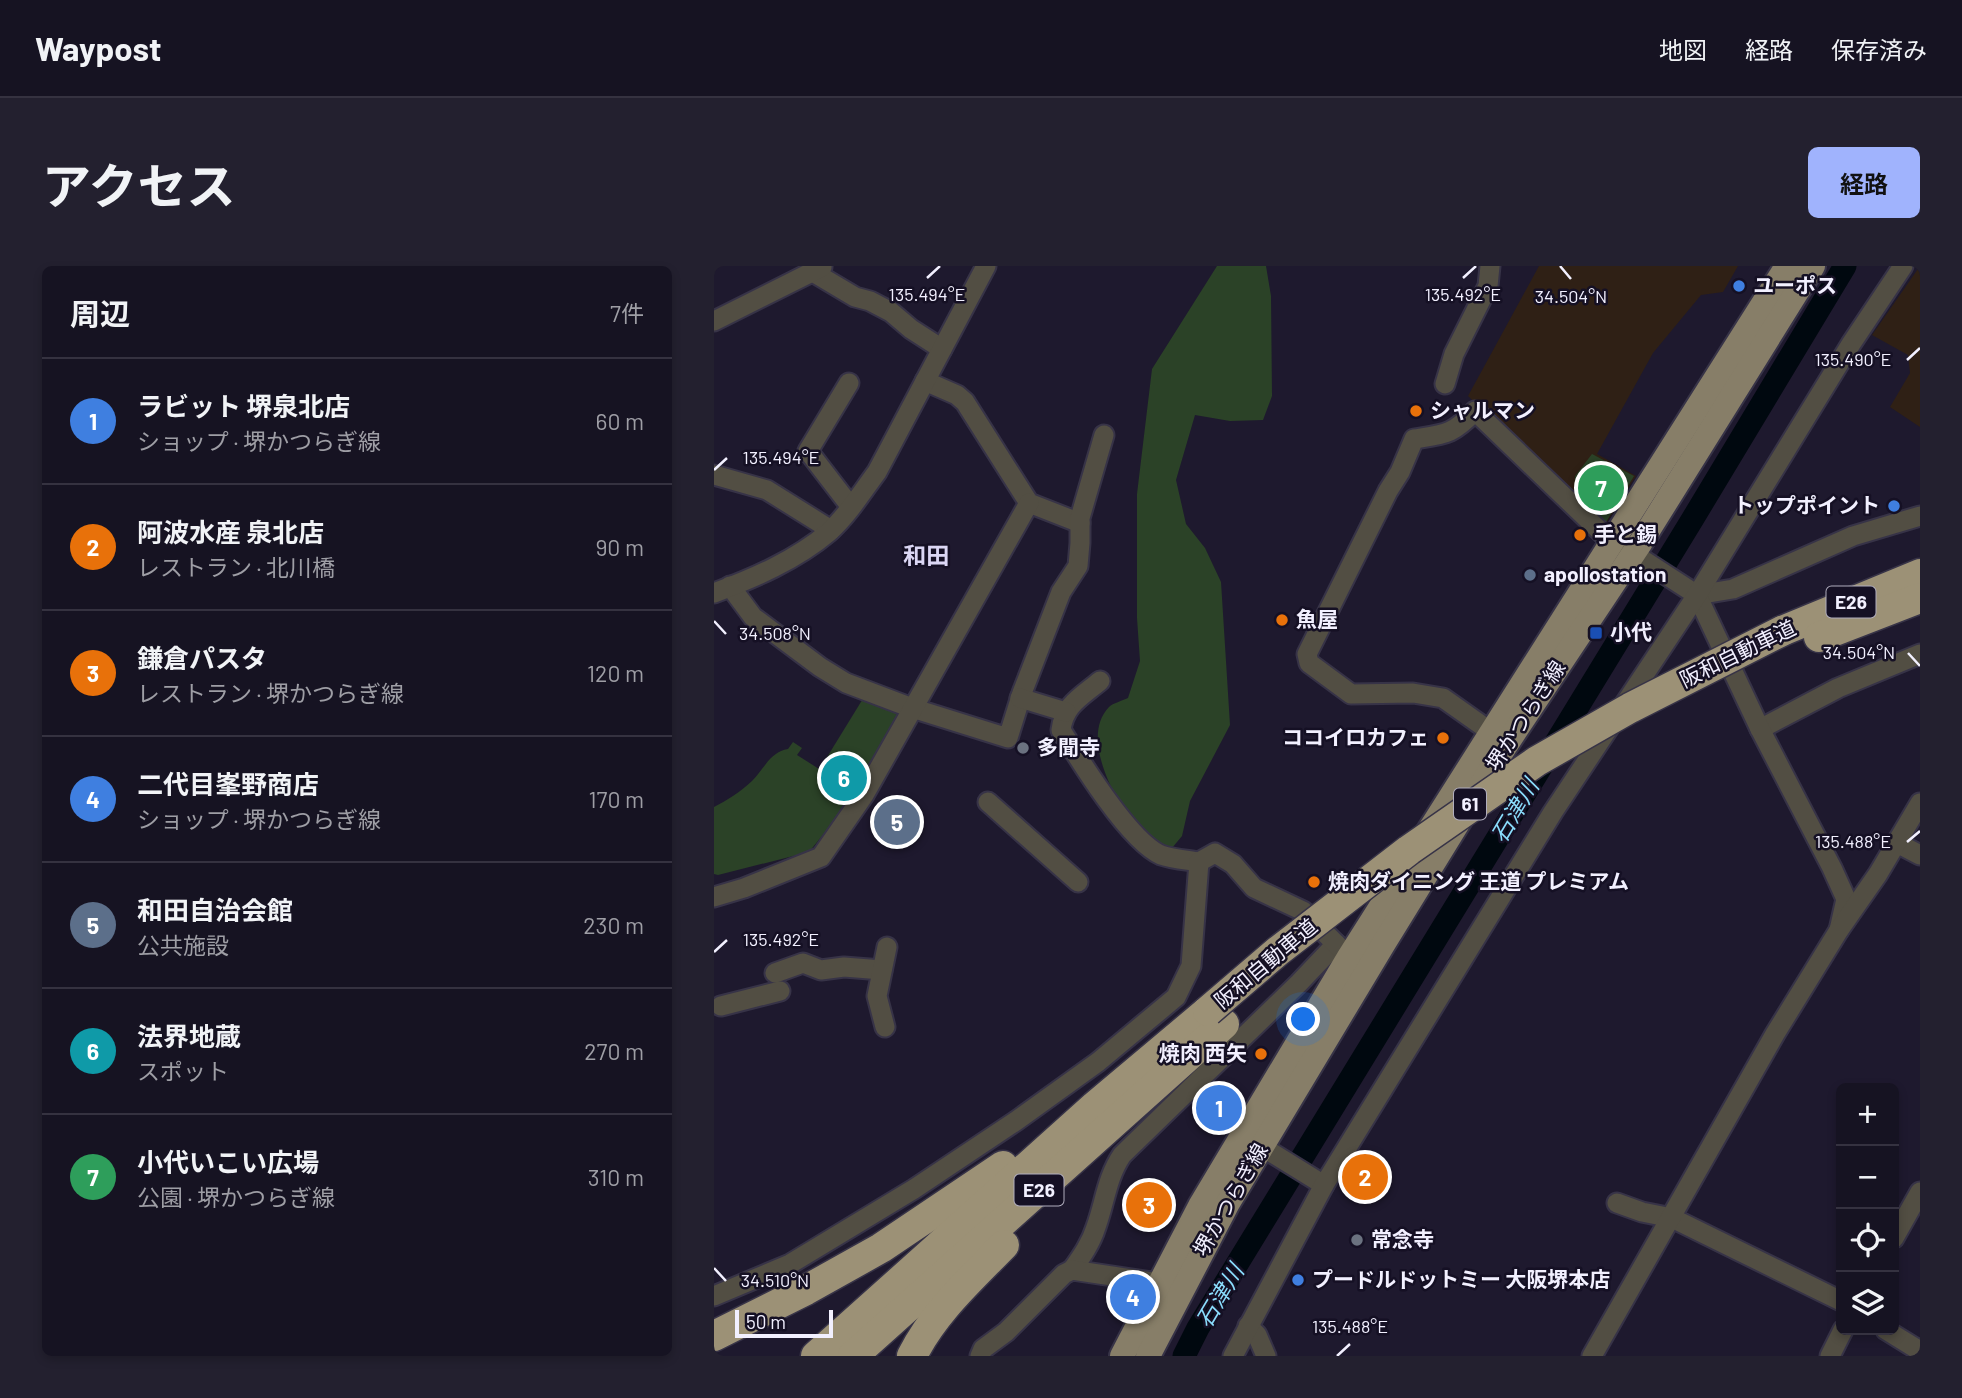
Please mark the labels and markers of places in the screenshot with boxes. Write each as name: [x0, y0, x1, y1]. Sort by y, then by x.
place label: ユーポス: [1753, 272, 1837, 297]
marker: ユーポス: [1731, 278, 1747, 294]
place label: シャルマン: [1430, 397, 1535, 422]
marker: シャルマン: [1408, 403, 1424, 419]
pin: 7: [1578, 462, 1624, 514]
place label: トップポイント: [1733, 492, 1880, 517]
marker: トップポイント: [1886, 498, 1902, 514]
place label: 手と錫: [1594, 521, 1657, 546]
marker: 手と錫: [1572, 527, 1588, 543]
place label: apollostation: [1544, 561, 1666, 586]
marker: apollostation: [1522, 567, 1538, 583]
place label: 魚屋: [1296, 606, 1338, 631]
marker: 魚屋: [1274, 612, 1290, 628]
place label: 小代: [1610, 619, 1652, 644]
marker: 小代: [1588, 625, 1604, 641]
place label: ココイロカフェ: [1282, 724, 1429, 749]
marker: ココイロカフェ: [1435, 730, 1451, 746]
place label: 多聞寺: [1037, 734, 1100, 759]
marker: 多聞寺: [1015, 740, 1031, 756]
pin: 6: [821, 752, 867, 804]
pin: 5: [874, 796, 920, 848]
place label: 焼肉ダイニング 王道 プレミアム: [1328, 868, 1629, 893]
marker: 焼肉ダイニング 王道 プレミアム: [1306, 874, 1322, 890]
place label: 焼肉 西矢: [1159, 1040, 1247, 1065]
marker: 焼肉 西矢: [1253, 1046, 1269, 1062]
pin: 1: [1196, 1082, 1242, 1134]
pin: 2: [1342, 1151, 1388, 1203]
pin: 3: [1126, 1179, 1172, 1231]
place label: 常念寺: [1371, 1226, 1434, 1251]
marker: 常念寺: [1349, 1232, 1365, 1248]
place label: プードルドットミー 大阪堺本店: [1312, 1266, 1610, 1291]
pin: 4: [1110, 1271, 1156, 1323]
marker: プードルドットミー 大阪堺本店: [1290, 1272, 1306, 1288]

